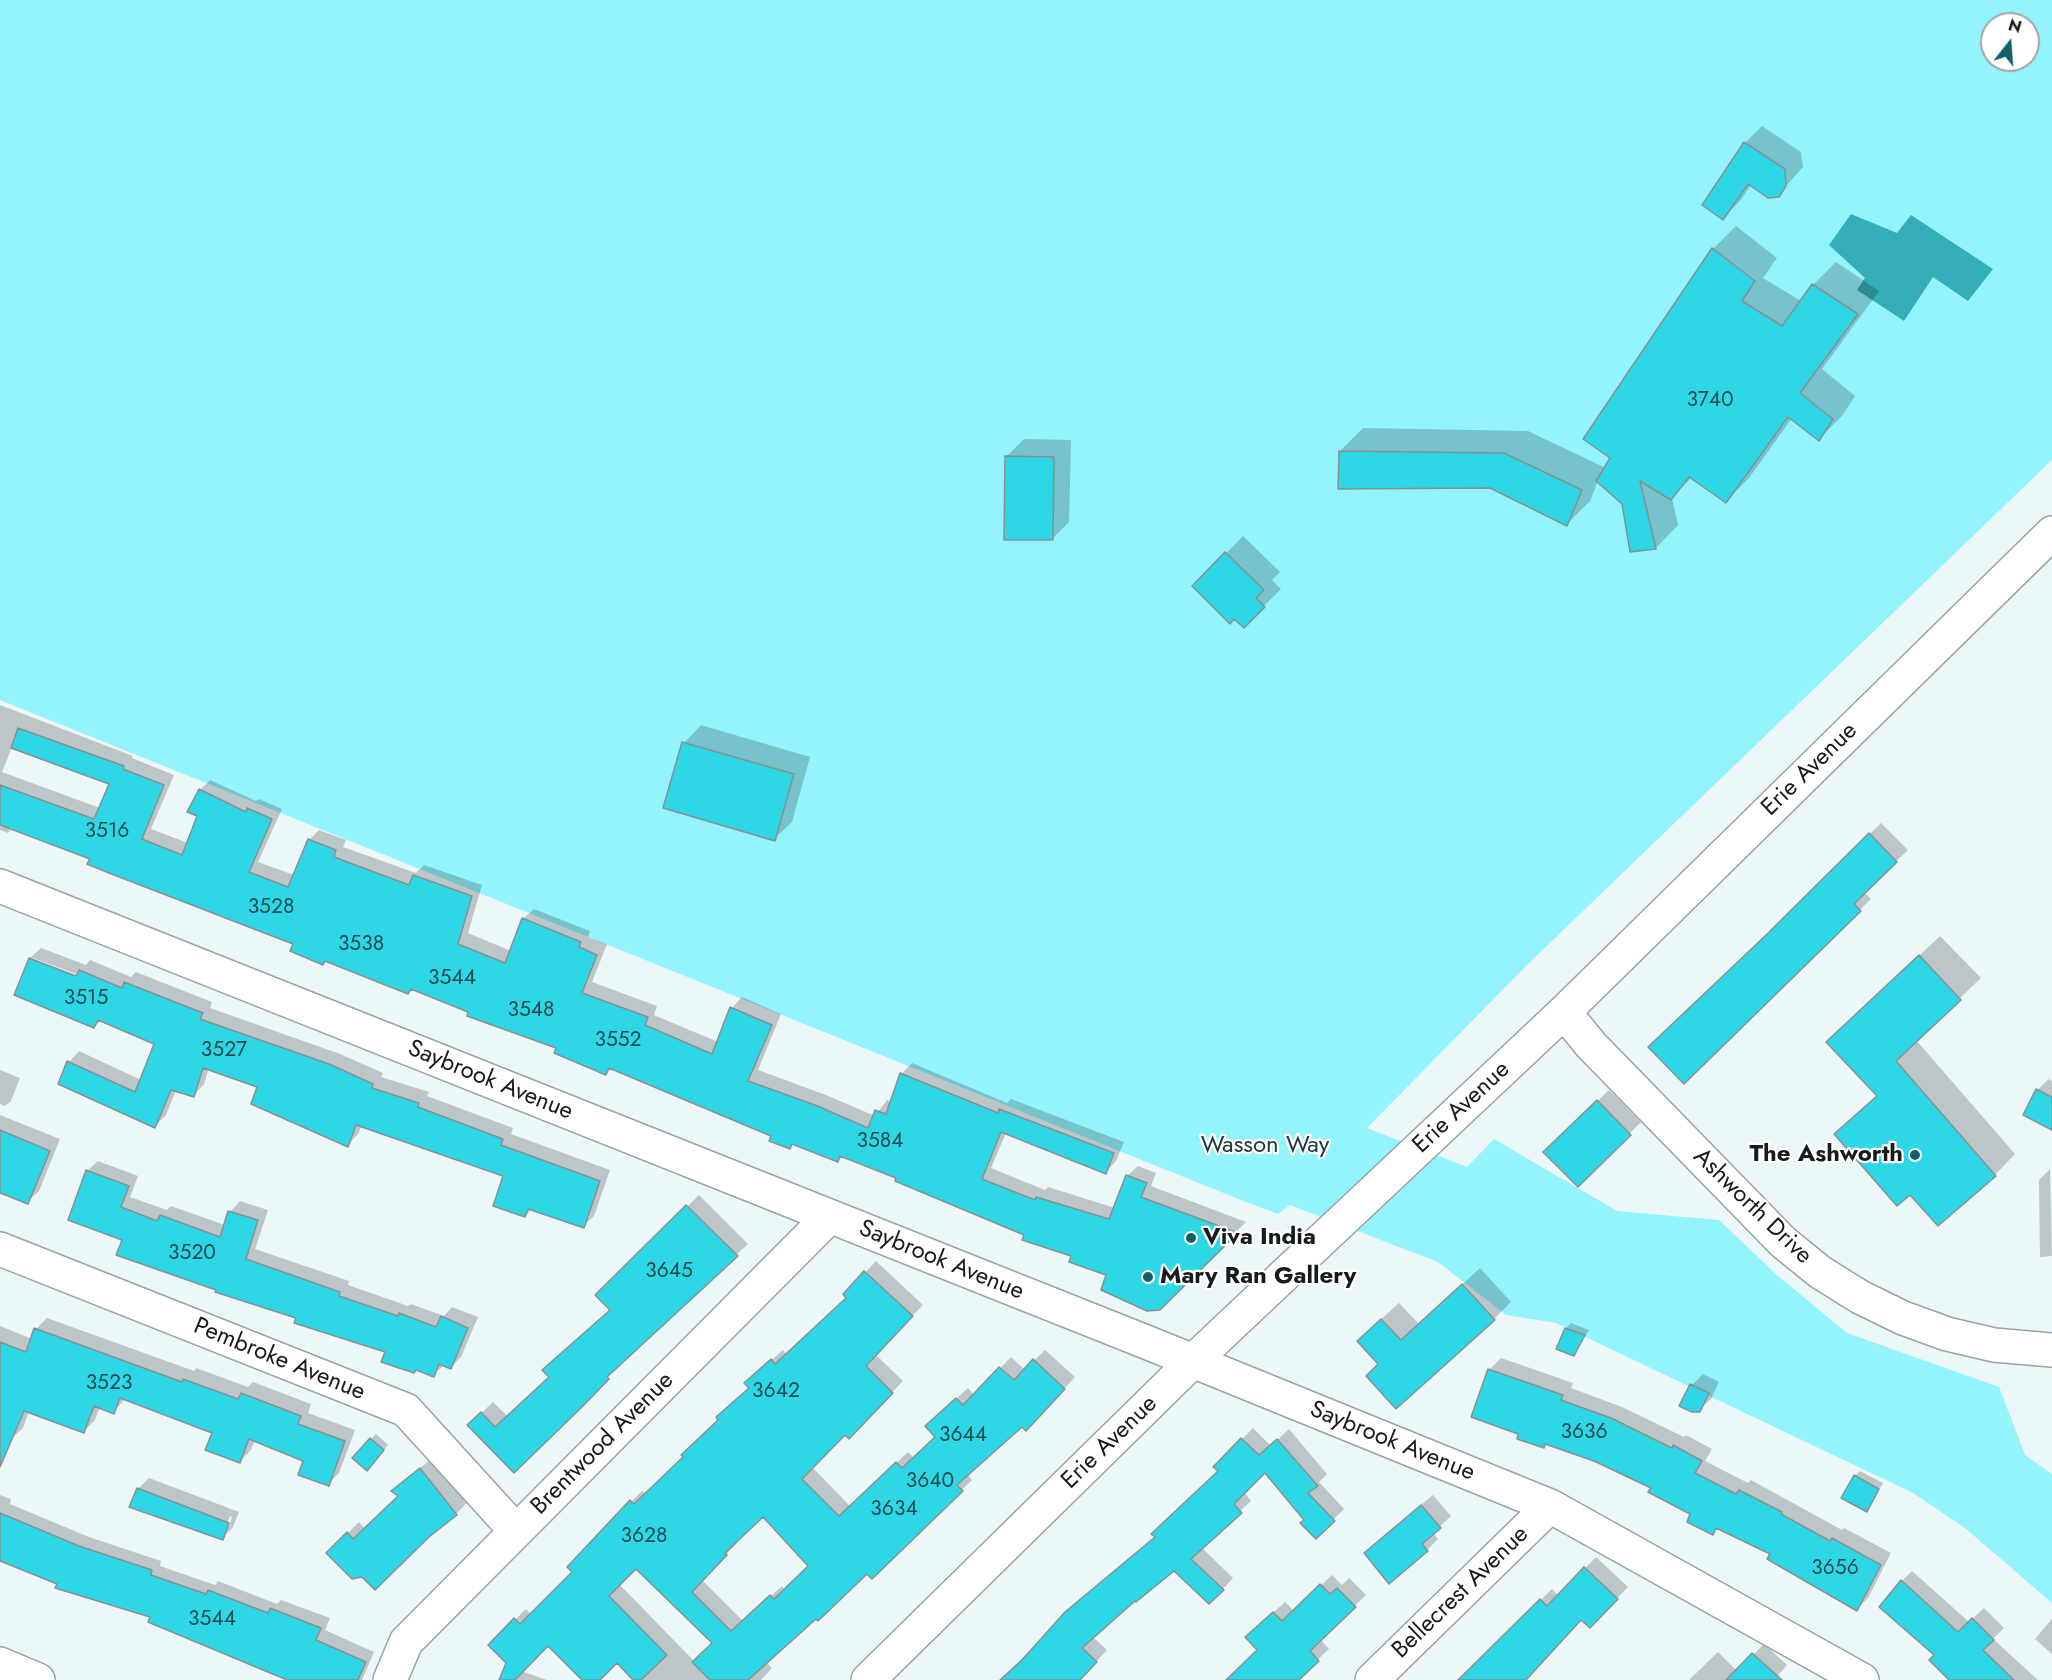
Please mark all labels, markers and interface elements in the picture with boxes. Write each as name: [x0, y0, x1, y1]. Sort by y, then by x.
north arrow: [1980, 12, 2040, 72]
text: N: [2005, 13, 2024, 39]
house number: 3740: [1686, 388, 1734, 414]
street label: Erie Avenue: [1756, 717, 1864, 823]
house number: 3516: [85, 819, 129, 845]
house number: 3528: [248, 895, 294, 921]
house number: 3538: [338, 932, 384, 958]
house number: 3544: [428, 966, 476, 992]
house number: 3515: [64, 986, 108, 1012]
house number: 3548: [507, 998, 555, 1024]
house number: 3552: [594, 1028, 642, 1054]
street label: Saybrook Avenue: [403, 1035, 577, 1127]
house number: 3527: [201, 1038, 247, 1064]
street label: Erie Avenue: [1408, 1056, 1516, 1160]
house number: 3584: [856, 1129, 904, 1155]
park label: Wasson Way: [1201, 1132, 1329, 1160]
place label: The Ashworth: [1750, 1141, 1903, 1169]
street label: Ashworth Drive: [1687, 1143, 1817, 1271]
marker: The Ashworth: [1908, 1148, 1922, 1162]
street label: Saybrook Avenue: [854, 1215, 1028, 1307]
place label: Viva India: [1203, 1224, 1316, 1252]
marker: Viva India: [1184, 1231, 1198, 1245]
house number: 3520: [168, 1241, 216, 1267]
house number: 3645: [645, 1259, 693, 1285]
place label: Mary Ran Gallery: [1160, 1263, 1356, 1291]
marker: Mary Ran Gallery: [1141, 1270, 1155, 1284]
street label: Pembroke Avenue: [189, 1312, 369, 1408]
street label: Brentwood Avenue: [526, 1367, 680, 1521]
house number: 3523: [86, 1371, 132, 1397]
house number: 3642: [752, 1379, 800, 1405]
street label: Erie Avenue: [1056, 1390, 1164, 1496]
street label: Saybrook Avenue: [1305, 1396, 1479, 1488]
house number: 3636: [1560, 1420, 1608, 1446]
house number: 3644: [939, 1423, 987, 1449]
house number: 3640: [906, 1469, 954, 1495]
house number: 3634: [870, 1497, 918, 1523]
street label: Bellecrest Avenue: [1387, 1521, 1535, 1665]
house number: 3628: [621, 1524, 667, 1550]
house number: 3656: [1811, 1556, 1859, 1582]
house number: 3544: [188, 1607, 236, 1633]

